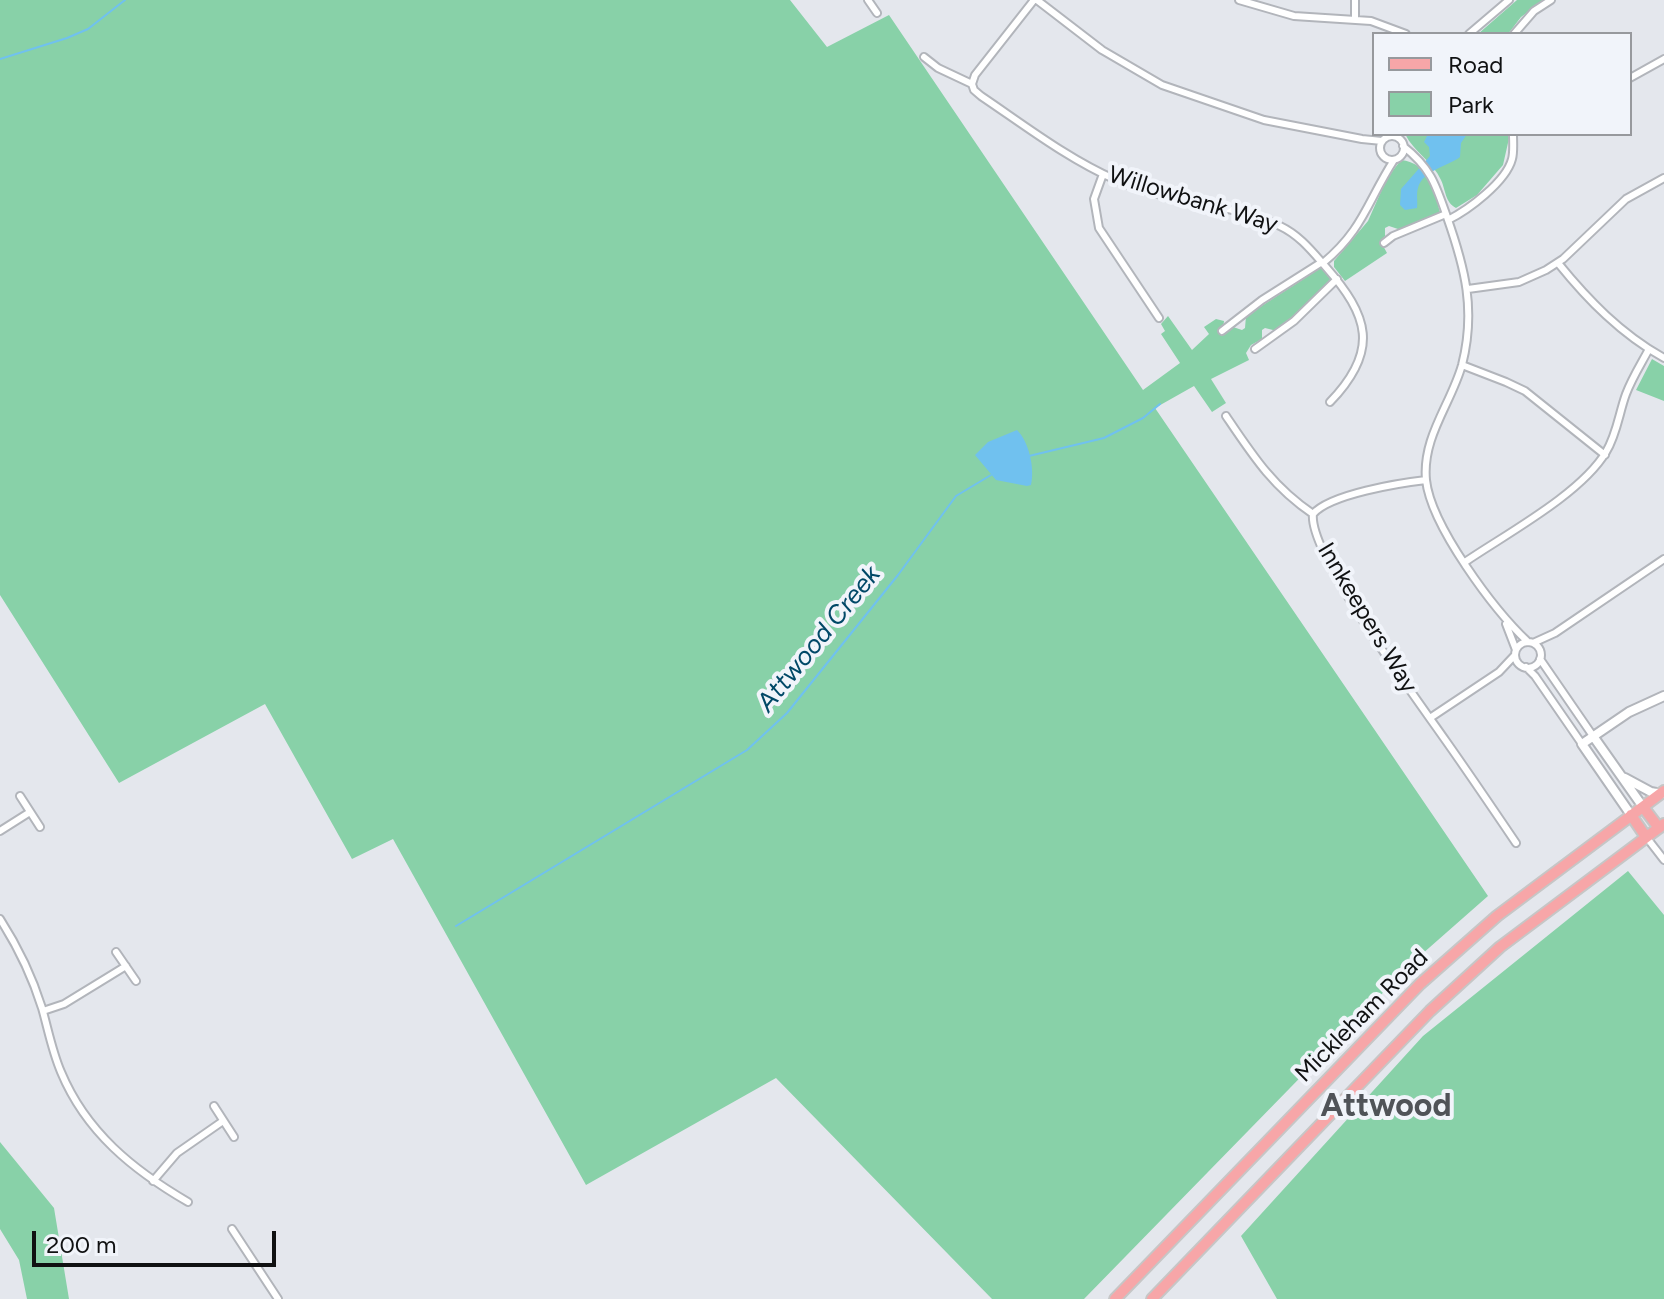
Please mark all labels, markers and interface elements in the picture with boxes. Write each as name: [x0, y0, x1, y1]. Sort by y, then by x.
legend: [1372, 32, 1632, 136]
text: Road: [1448, 50, 1503, 79]
text: Park: [1448, 90, 1494, 119]
street label: Willowbank Way: [1105, 161, 1281, 239]
street label: Innkeepers Way: [1311, 538, 1423, 698]
water label: Attwood Creek: [751, 560, 887, 718]
street label: Mickleham Road: [1290, 944, 1434, 1088]
district label: Attwood: [1320, 1088, 1452, 1126]
scale bar: [36, 1215, 280, 1265]
text: 200 m: [46, 1230, 117, 1259]

